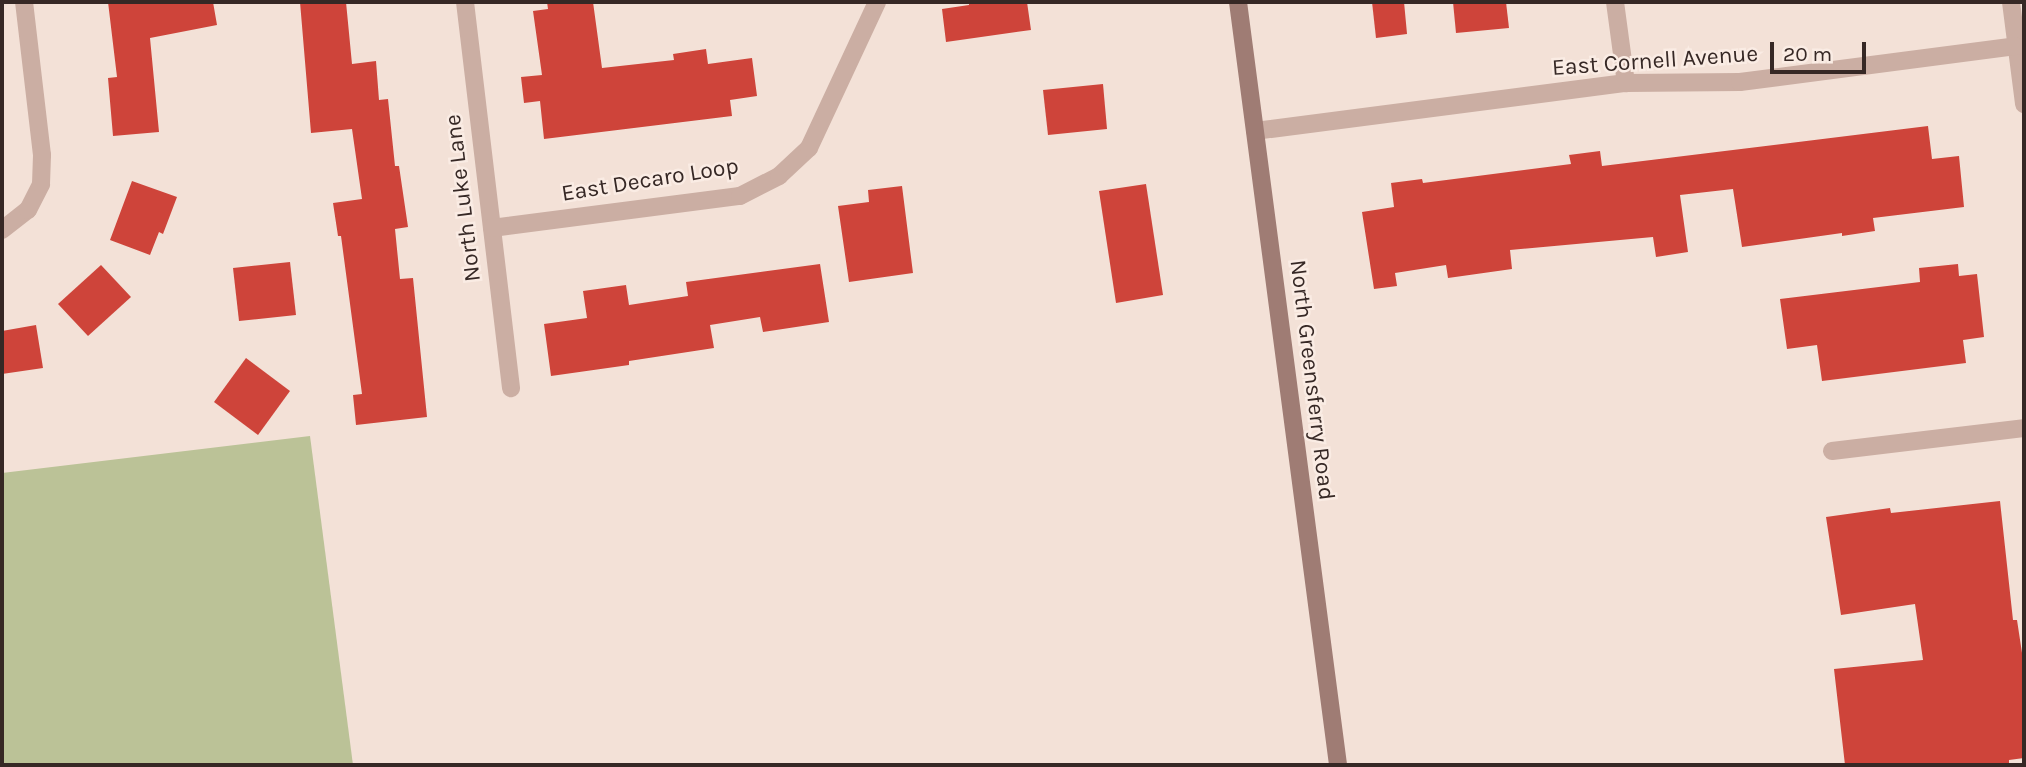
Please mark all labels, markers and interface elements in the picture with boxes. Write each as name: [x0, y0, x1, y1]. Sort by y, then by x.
scale bar: [1774, 28, 1870, 72]
street label: East Cornell Avenue: [1551, 40, 1759, 82]
text: 20 m: [1783, 42, 1832, 66]
street label: North Luke Lane: [439, 113, 487, 283]
street label: East Decaro Loop: [559, 152, 741, 208]
street label: North Greensferry Road: [1284, 258, 1340, 502]

